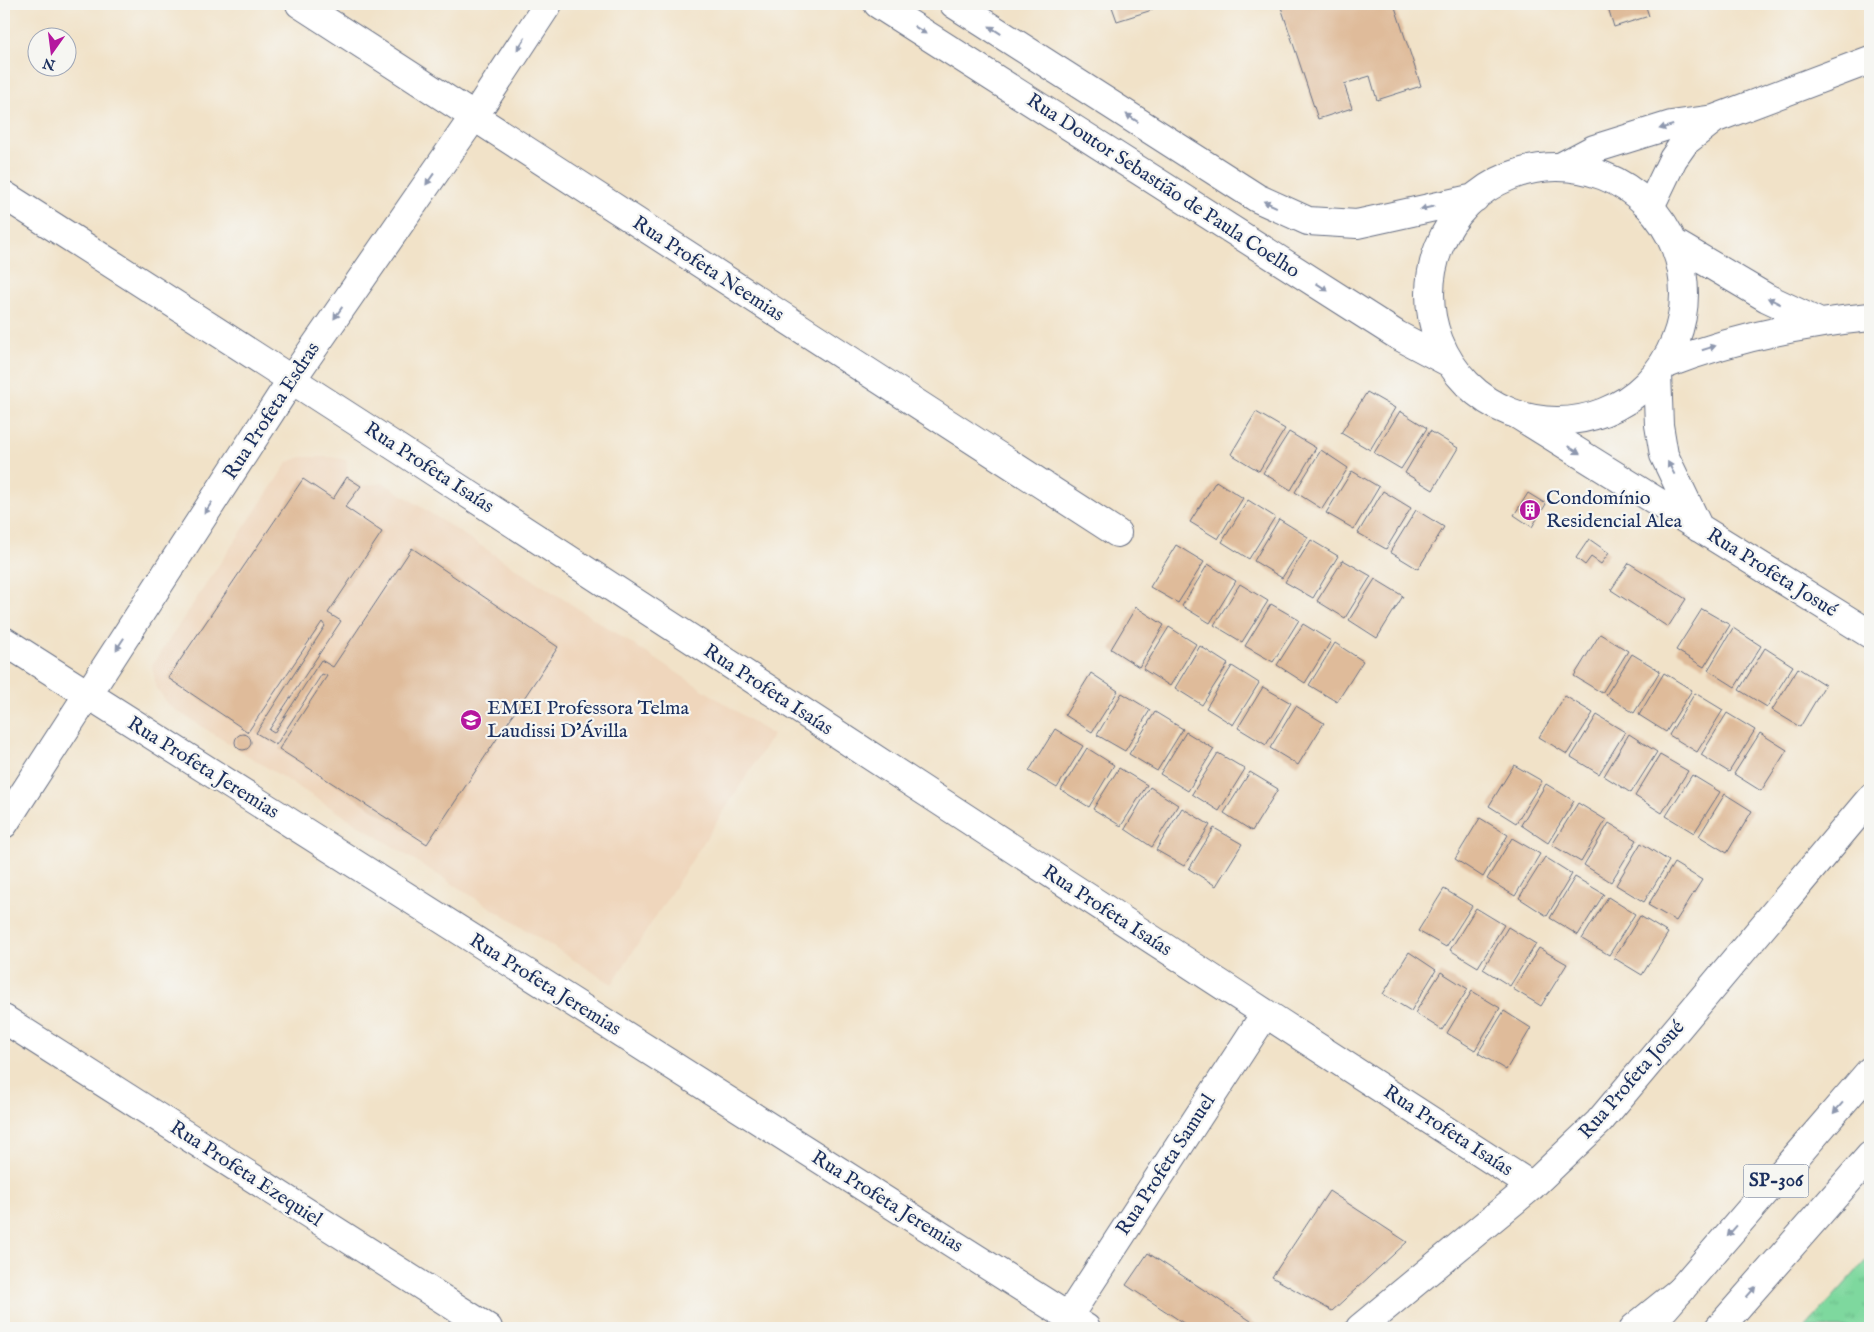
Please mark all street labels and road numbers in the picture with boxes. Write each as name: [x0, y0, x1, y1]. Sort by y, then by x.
street label: Rua Doutor Sebastião de Paula Coelho: [1022, 88, 1305, 284]
street label: Rua Profeta Neemias: [627, 211, 789, 327]
street label: Rua Profeta Esdras: [218, 338, 326, 484]
street label: Rua Profeta Isaías: [359, 417, 499, 519]
street label: Rua Profeta Josué: [1702, 523, 1842, 623]
street label: Rua Profeta Isaías: [698, 639, 838, 741]
street label: Rua Profeta Jeremias: [123, 711, 283, 825]
street label: Rua Profeta Isaías: [1037, 860, 1177, 962]
street label: Rua Profeta Jeremias: [465, 928, 625, 1042]
street label: Rua Profeta Josué: [1574, 1015, 1690, 1145]
street label: Rua Profeta Isaías: [1378, 1080, 1518, 1182]
street label: Rua Profeta Samuel: [1111, 1089, 1221, 1240]
street label: Rua Profeta Ezequiel: [165, 1115, 327, 1233]
street label: Rua Profeta Jeremias: [807, 1145, 967, 1259]
road number: SP-306: [1744, 1164, 1808, 1198]

